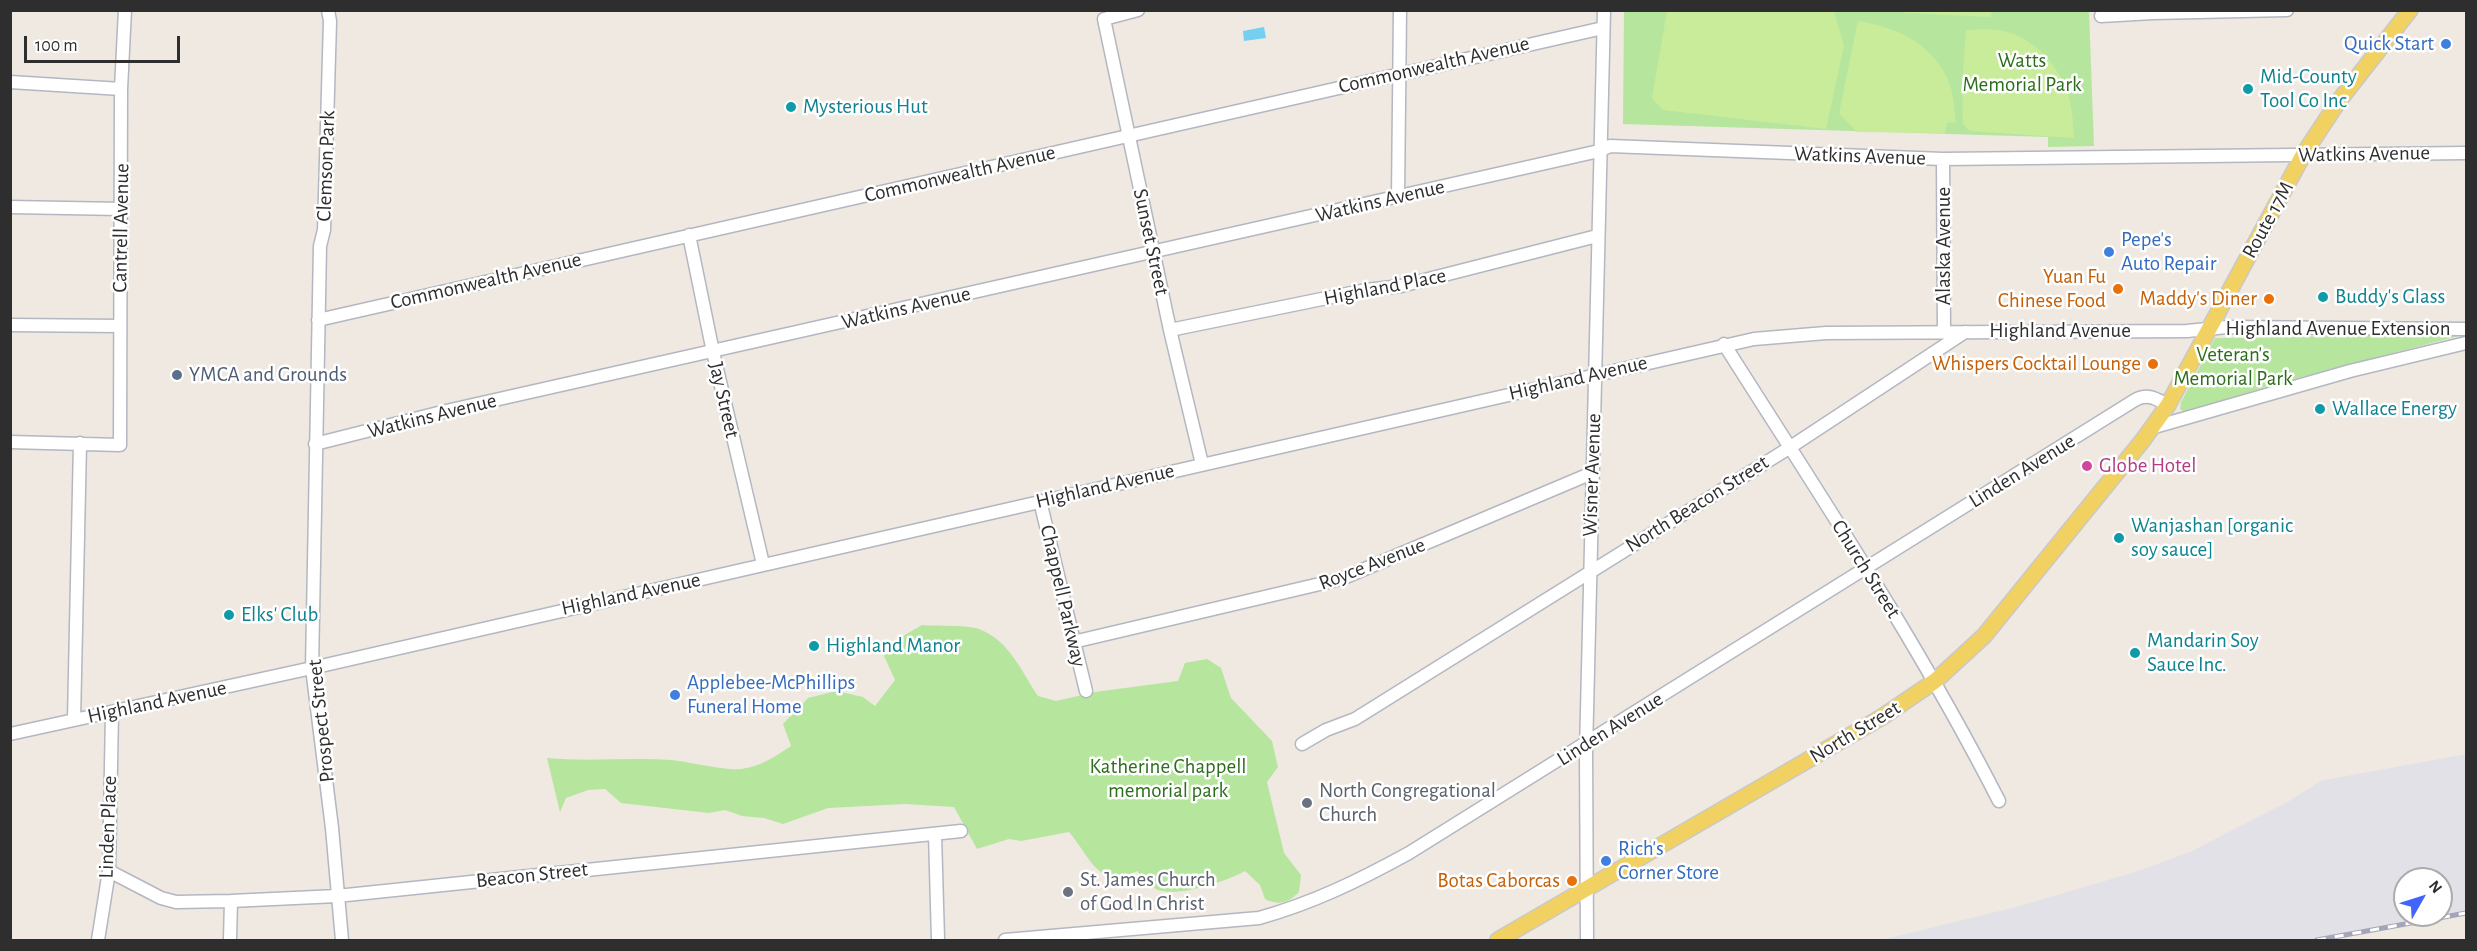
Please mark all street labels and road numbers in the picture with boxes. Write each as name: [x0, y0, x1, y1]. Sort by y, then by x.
street label: Commonwealth Avenue: [1336, 31, 1532, 99]
street label: Clemson Park: [311, 110, 341, 222]
street label: Commonwealth Avenue: [862, 140, 1058, 208]
street label: Watkins Avenue: [2298, 140, 2430, 168]
street label: Watkins Avenue: [1794, 141, 1926, 171]
street label: Cantrell Avenue: [107, 163, 135, 293]
street label: Watkins Avenue: [1313, 174, 1447, 228]
street label: Route 17M: [2237, 177, 2299, 263]
street label: Sunset Street: [1127, 186, 1175, 298]
street label: Alaska Avenue: [1931, 187, 1957, 305]
street label: Commonwealth Avenue: [388, 247, 584, 315]
street label: Highland Place: [1322, 263, 1448, 311]
street label: Watkins Avenue: [839, 281, 973, 335]
street label: Highland Avenue Extension: [2225, 316, 2451, 342]
street label: Highland Avenue: [1989, 318, 2131, 344]
street label: Highland Avenue: [1506, 350, 1650, 406]
street label: Jay Street: [703, 359, 745, 441]
street label: Watkins Avenue: [365, 388, 499, 444]
street label: Wisner Avenue: [1577, 413, 1607, 537]
street label: Linden Avenue: [1964, 428, 2080, 514]
street label: North Beacon Street: [1621, 450, 1773, 558]
street label: Highland Avenue: [1033, 458, 1177, 514]
street label: Church Street: [1826, 515, 1906, 623]
street label: Chappell Parkway: [1034, 523, 1092, 669]
street label: Royce Avenue: [1315, 532, 1429, 596]
street label: Highland Avenue: [559, 567, 703, 621]
street label: Prospect Street: [302, 658, 340, 784]
street label: Highland Avenue: [85, 675, 229, 729]
street label: Linden Avenue: [1552, 686, 1668, 772]
street label: North Street: [1805, 695, 1905, 769]
street label: Linden Place: [94, 775, 122, 879]
street label: Beacon Street: [475, 857, 589, 893]

